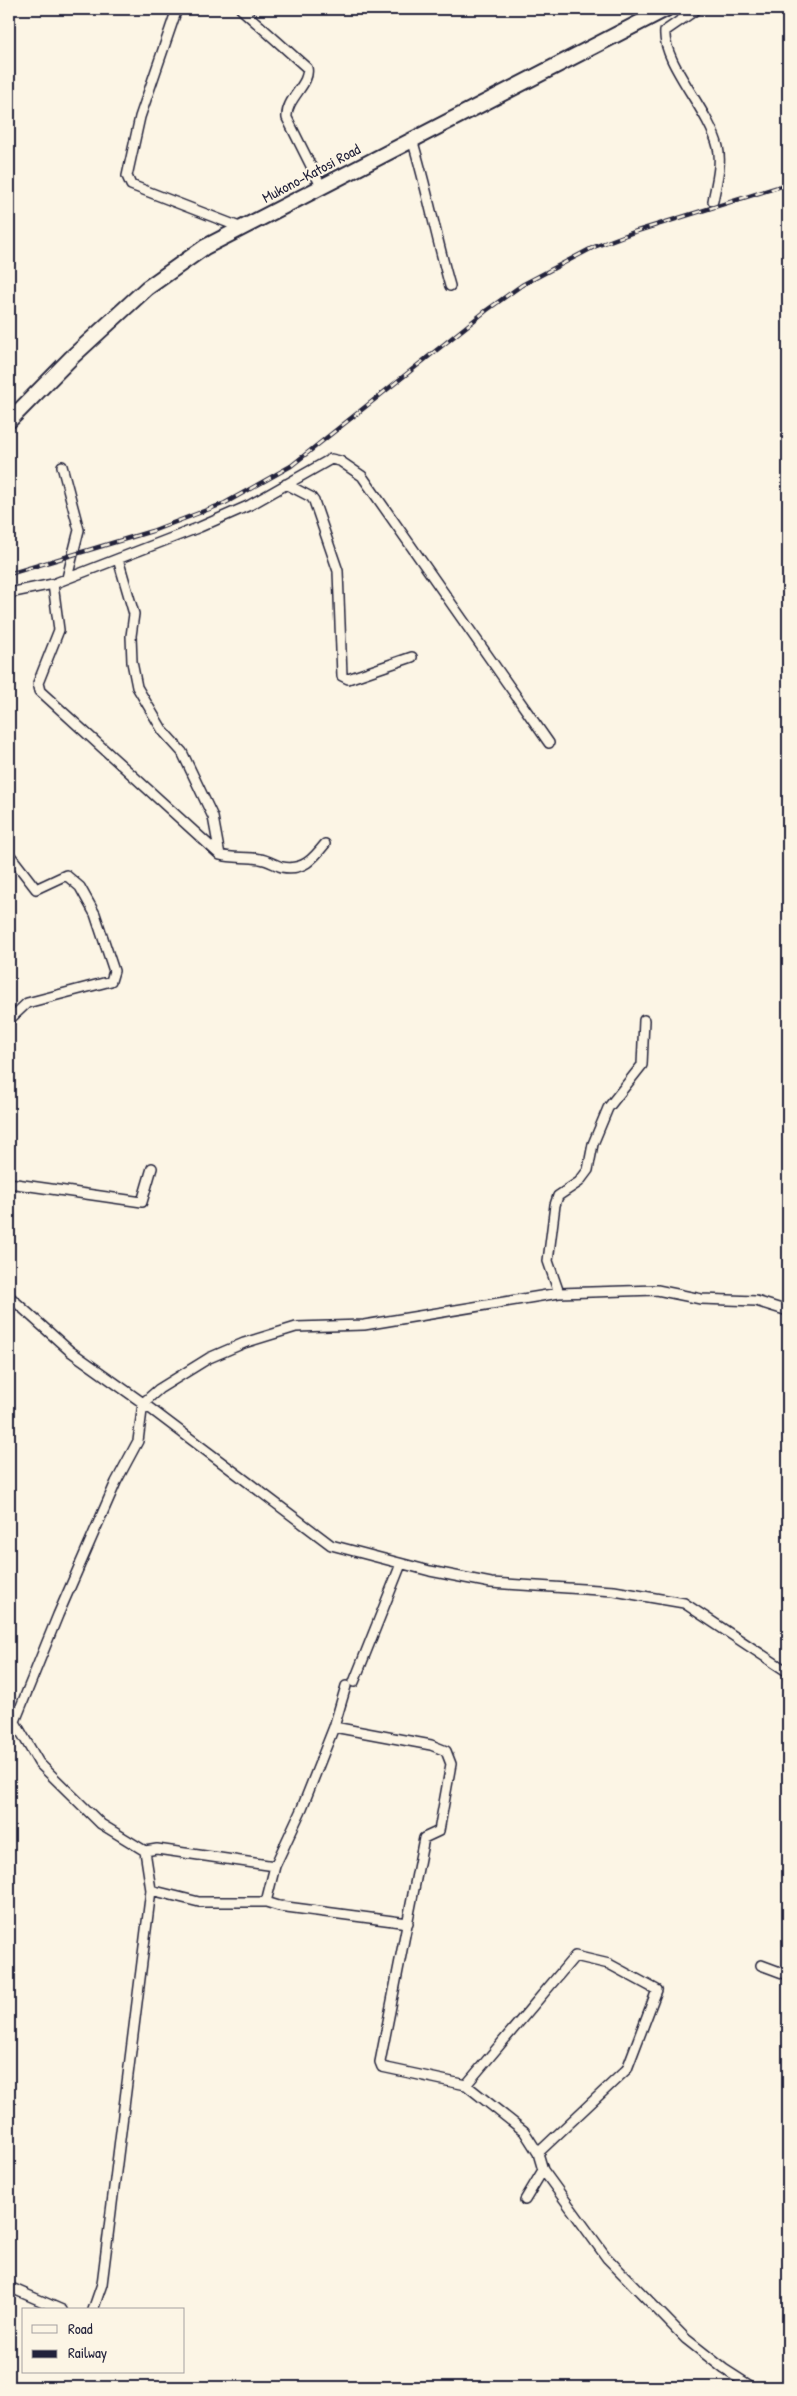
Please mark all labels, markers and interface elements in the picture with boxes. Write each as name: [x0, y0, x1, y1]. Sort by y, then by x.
street label: Mukono-Katosi Road: [258, 138, 364, 208]
legend: [22, 2308, 185, 2374]
text: Road: [68, 2318, 93, 2339]
text: Railway: [68, 2342, 107, 2363]

